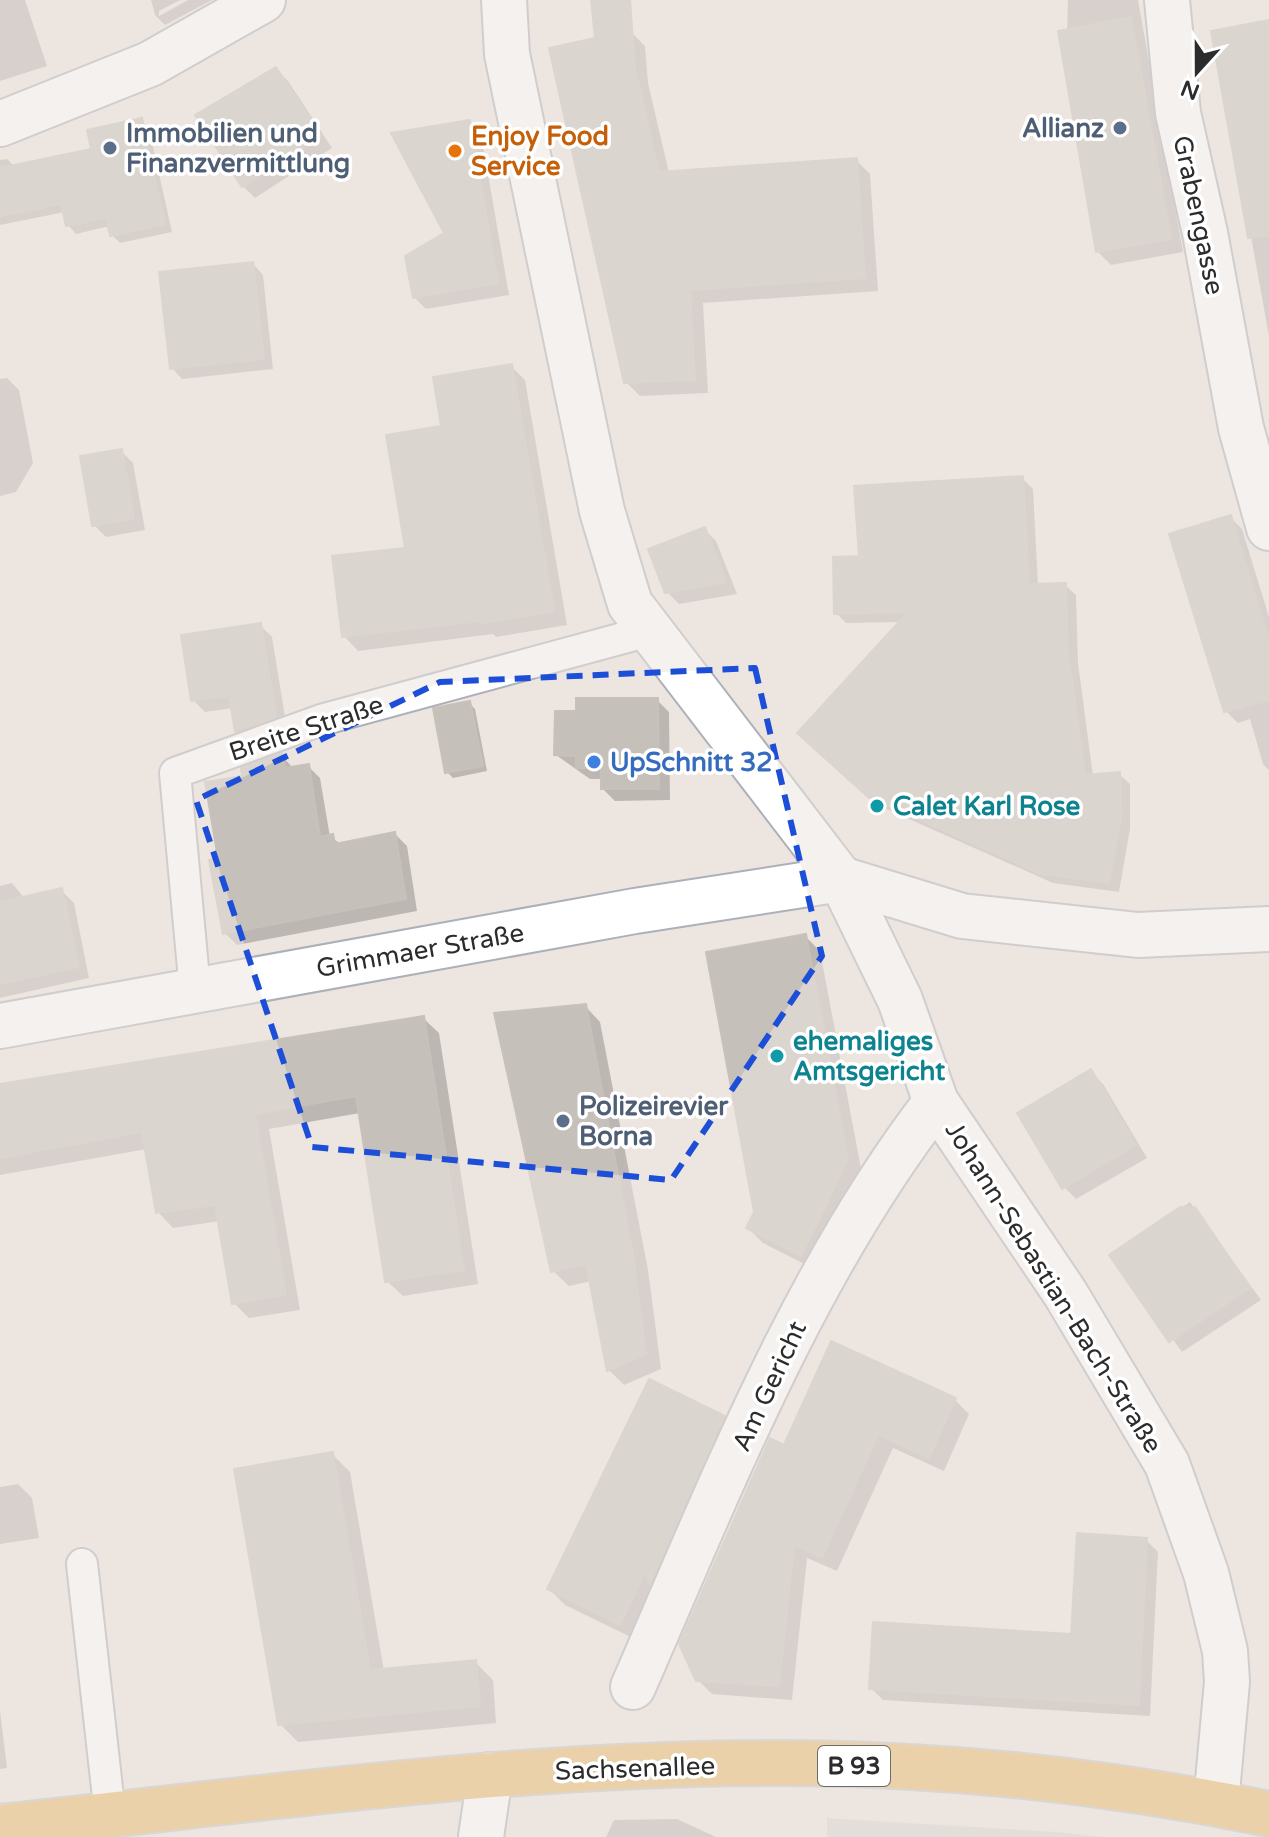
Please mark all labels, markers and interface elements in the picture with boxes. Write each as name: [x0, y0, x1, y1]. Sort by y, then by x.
north arrow: [1157, 32, 1237, 112]
text: N: [1177, 74, 1203, 105]
place label: Allianz: [1022, 113, 1104, 144]
place label: Immobilien und Finanzvermittlung: [126, 118, 350, 179]
marker: Allianz: [1111, 119, 1129, 137]
place label: Enjoy Food Service: [471, 121, 609, 182]
street label: Grabengasse: [1167, 133, 1231, 298]
marker: Immobilien und Finanzvermittlung: [101, 139, 119, 157]
marker: Enjoy Food Service: [446, 142, 464, 160]
street label: Breite Straße: [225, 689, 387, 768]
place label: UpSchnitt 32: [610, 747, 773, 778]
marker: UpSchnitt 32: [585, 753, 603, 771]
place label: Calet Karl Rose: [893, 791, 1081, 822]
marker: Calet Karl Rose: [868, 797, 886, 815]
street label: Grimmaer Straße: [314, 917, 526, 984]
place label: ehemaliges Amtsgericht: [793, 1026, 945, 1087]
marker: ehemaliges Amtsgericht: [768, 1047, 786, 1065]
place label: Polizeirevier Borna: [579, 1091, 729, 1152]
marker: Polizeirevier Borna: [554, 1112, 572, 1130]
street label: Johann-Sebastian-Bach-Straße: [939, 1116, 1169, 1459]
street label: Am Gericht: [726, 1316, 813, 1456]
road number: B 93: [818, 1746, 890, 1786]
street label: Sachsenallee: [554, 1750, 716, 1787]

